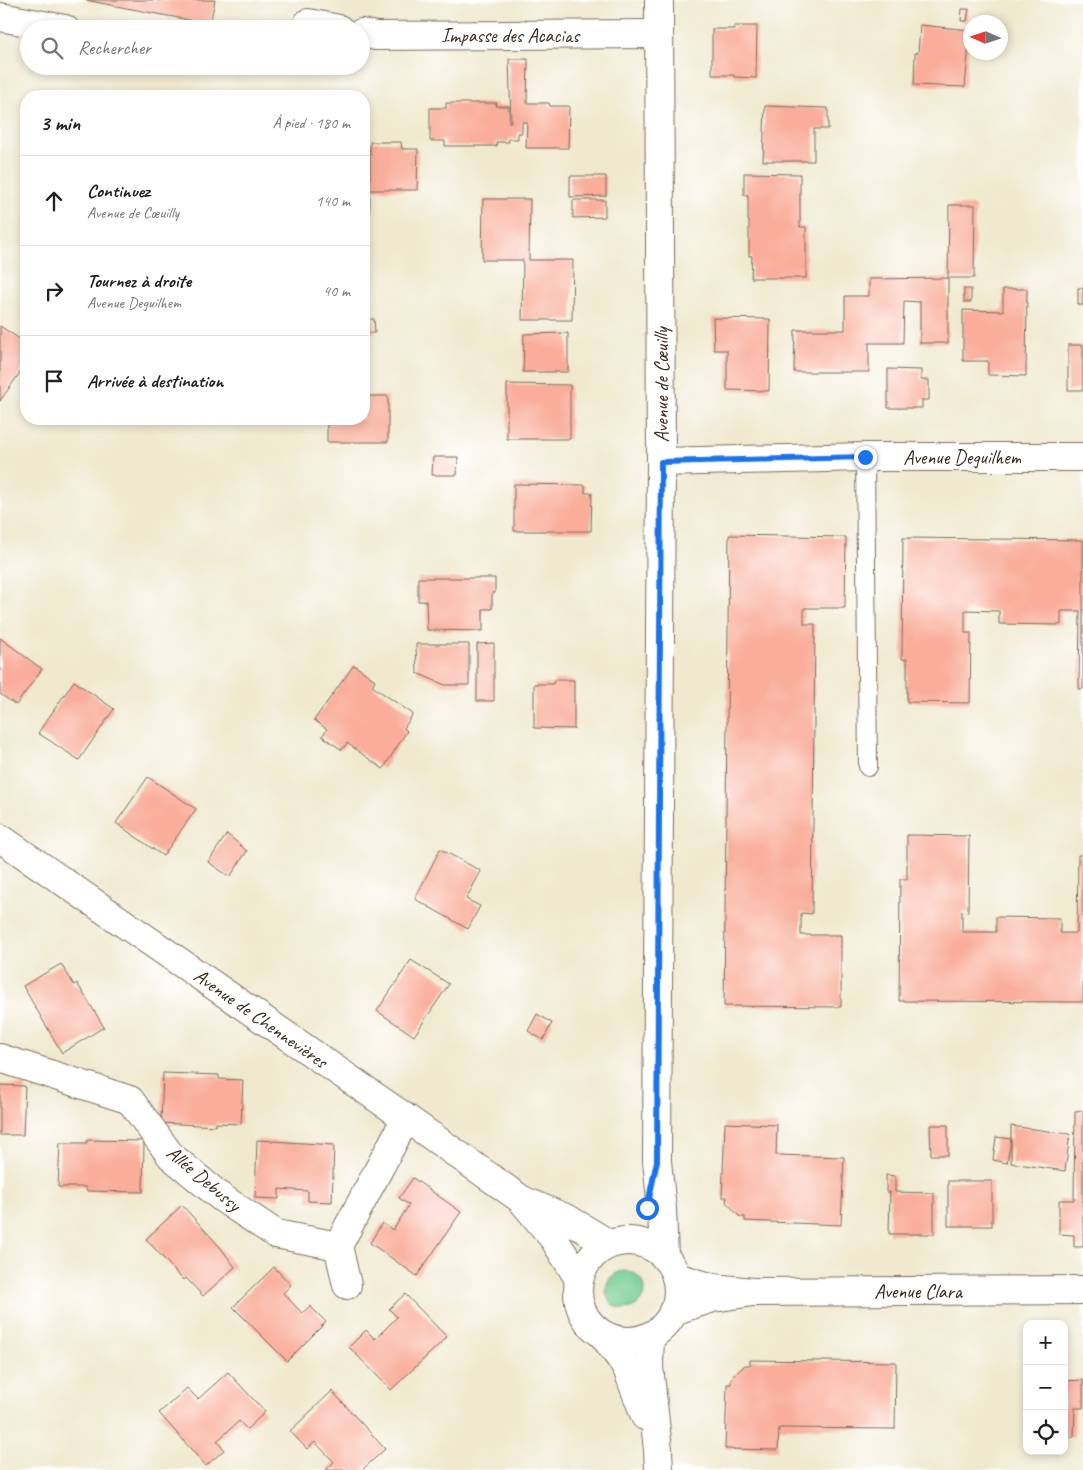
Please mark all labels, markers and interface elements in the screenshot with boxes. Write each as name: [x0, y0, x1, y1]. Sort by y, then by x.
north arrow: [963, 15, 1008, 60]
search box: [20, 20, 370, 75]
street label: Impasse des Acacias: [441, 23, 581, 48]
icon: search: [38, 34, 66, 62]
text: Rechercher: [78, 36, 151, 60]
text: 3 min: [40, 110, 80, 136]
text: À pied · 180 m: [272, 113, 350, 133]
text: Continuez: [87, 179, 150, 203]
icon: ahead: [40, 187, 68, 215]
text: 140 m: [316, 191, 350, 211]
text: Avenue de Cœuilly: [87, 203, 179, 223]
text: Tournez à droite: [87, 269, 191, 293]
icon: right: [40, 277, 68, 305]
text: 40 m: [323, 281, 350, 301]
text: Avenue Deguilhem: [87, 293, 181, 313]
street label: Avenue de Cœuilly: [649, 325, 674, 442]
icon: arrive: [40, 367, 68, 395]
text: Arrivée à destination: [87, 369, 223, 393]
street label: Avenue Deguilhem: [903, 445, 1022, 470]
route end: [854, 446, 877, 469]
street label: Avenue de Chennevières: [189, 963, 334, 1075]
street label: Allée Debussy: [161, 1140, 248, 1218]
route start: [636, 1197, 659, 1220]
street label: Avenue Clara: [874, 1279, 964, 1304]
map controls: [1023, 1320, 1068, 1455]
button: +: [1023, 1320, 1068, 1365]
button: −: [1023, 1365, 1068, 1410]
button: locate: [1023, 1410, 1068, 1455]

